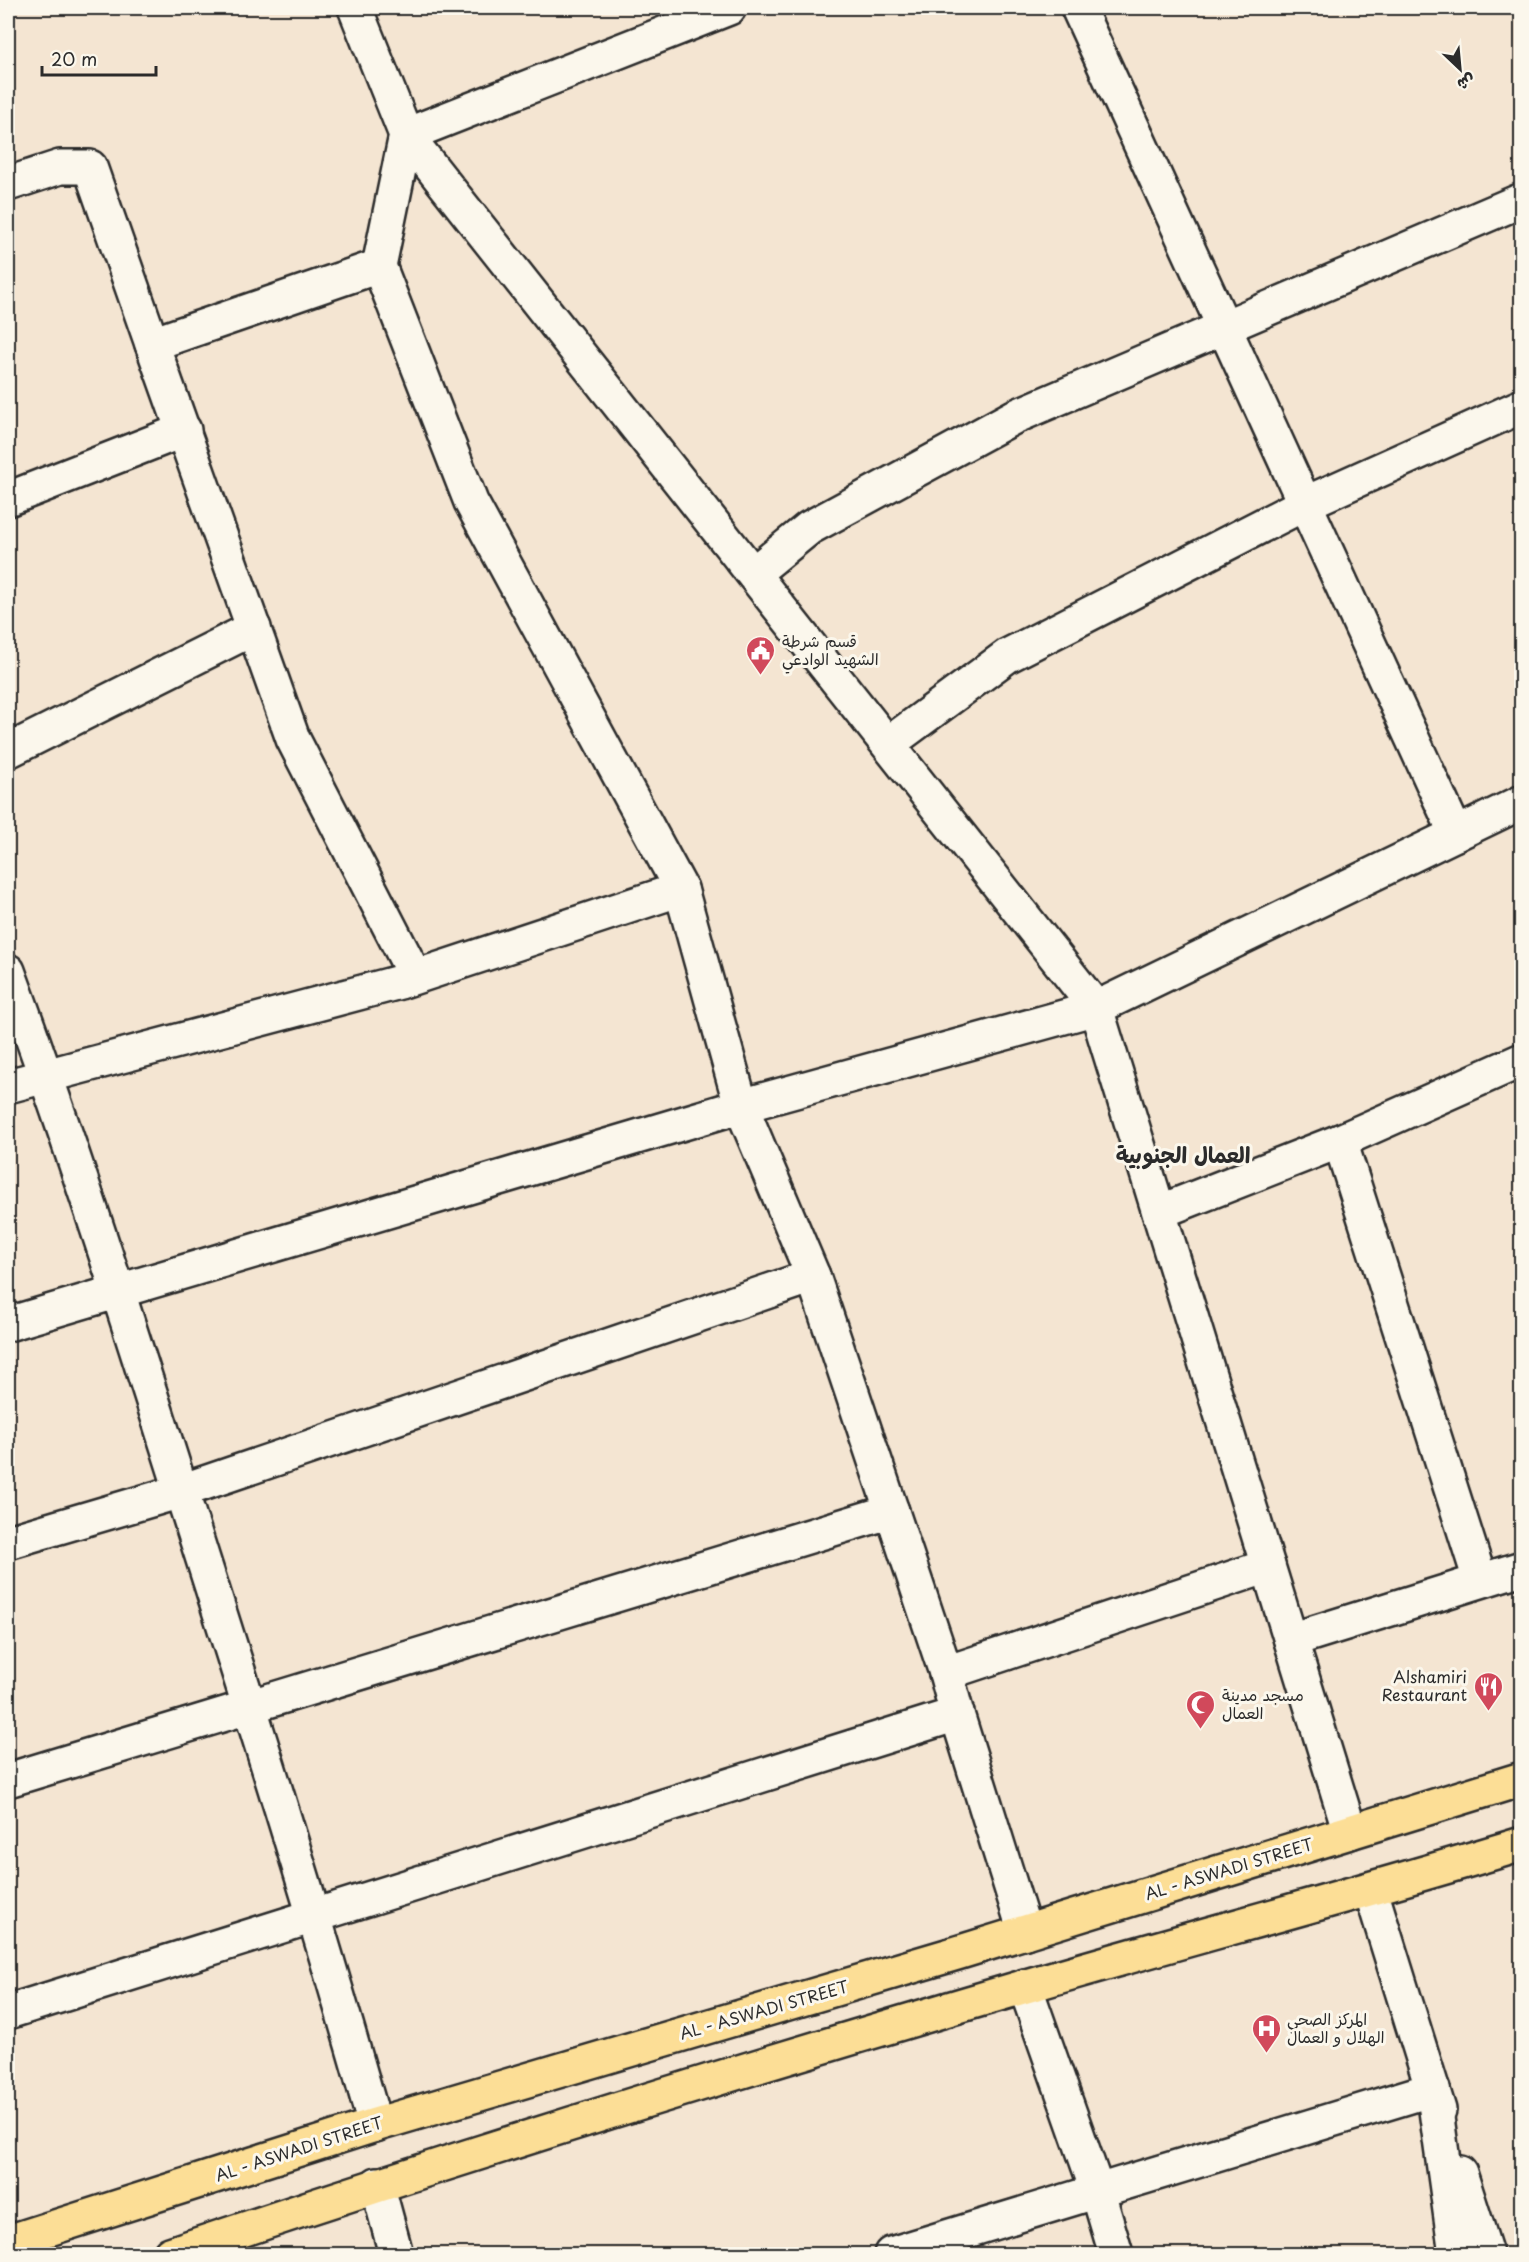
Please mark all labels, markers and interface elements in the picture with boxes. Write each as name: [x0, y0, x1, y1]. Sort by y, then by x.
scale bar: [42, 39, 156, 77]
north arrow: [1430, 39, 1490, 99]
text: 20 m: [51, 45, 97, 72]
text: ش: [1454, 69, 1480, 98]
place label: قسم شرطة الشهيد الوادعي: [782, 628, 879, 674]
public building icon: قسم شرطة الشهيد الوادعي: [745, 634, 777, 676]
district label: العمال الجنوبية: [1116, 1137, 1250, 1170]
place label: Alshamiri Restaurant: [1381, 1664, 1467, 1706]
restaurant icon: Alshamiri Restaurant: [1472, 1670, 1504, 1712]
place label: مسجد مدينة العمال: [1222, 1682, 1304, 1724]
mosque icon: مسجد مدينة العمال: [1185, 1688, 1217, 1730]
street label: AL - ASWADI STREET: [1142, 1831, 1316, 1905]
street label: AL - ASWADI STREET: [676, 1973, 851, 2045]
place label: المركز الصحي الهلال و العمال: [1287, 2006, 1385, 2048]
hospital icon: المركز الصحي الهلال و العمال: [1250, 2012, 1282, 2054]
street label: AL - ASWADI STREET: [212, 2110, 385, 2186]

